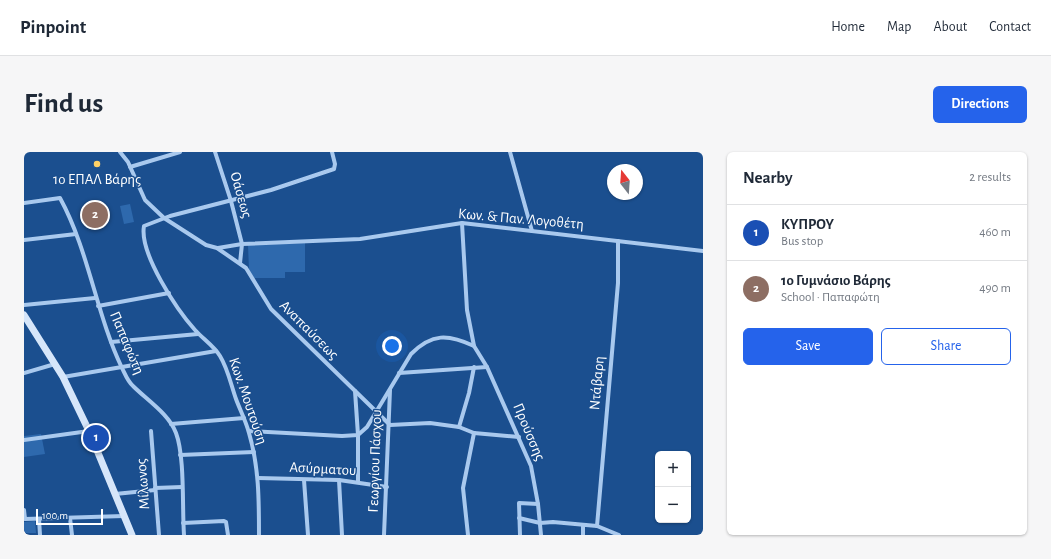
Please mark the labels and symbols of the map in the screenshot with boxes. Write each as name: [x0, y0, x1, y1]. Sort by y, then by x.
marker: 1ο ΕΠΑΛ Βάρης: [92, 159, 102, 169]
north arrow: [607, 164, 643, 200]
street label: Οάσεως: [227, 170, 255, 220]
place label: 1ο ΕΠΑΛ Βάρης: [53, 172, 141, 187]
pin: 2: [82, 200, 108, 230]
street label: Κων. & Παν. Λογοθέτη: [457, 206, 585, 232]
street label: Αναπαύσεως: [277, 298, 341, 362]
street label: Παπαφώτη: [107, 309, 147, 377]
your location: [382, 336, 402, 356]
street label: Ντάβαρη: [587, 355, 607, 411]
street label: Κων. Μουτούση: [226, 356, 270, 446]
street label: Προύσσης: [510, 401, 548, 463]
street label: Γεωργίου Πάσχου: [366, 409, 384, 513]
pin: 1: [83, 423, 109, 453]
street label: Μίλωνος: [134, 458, 152, 510]
street label: Ασύρματου: [289, 460, 357, 478]
scale bar: [36, 507, 103, 526]

